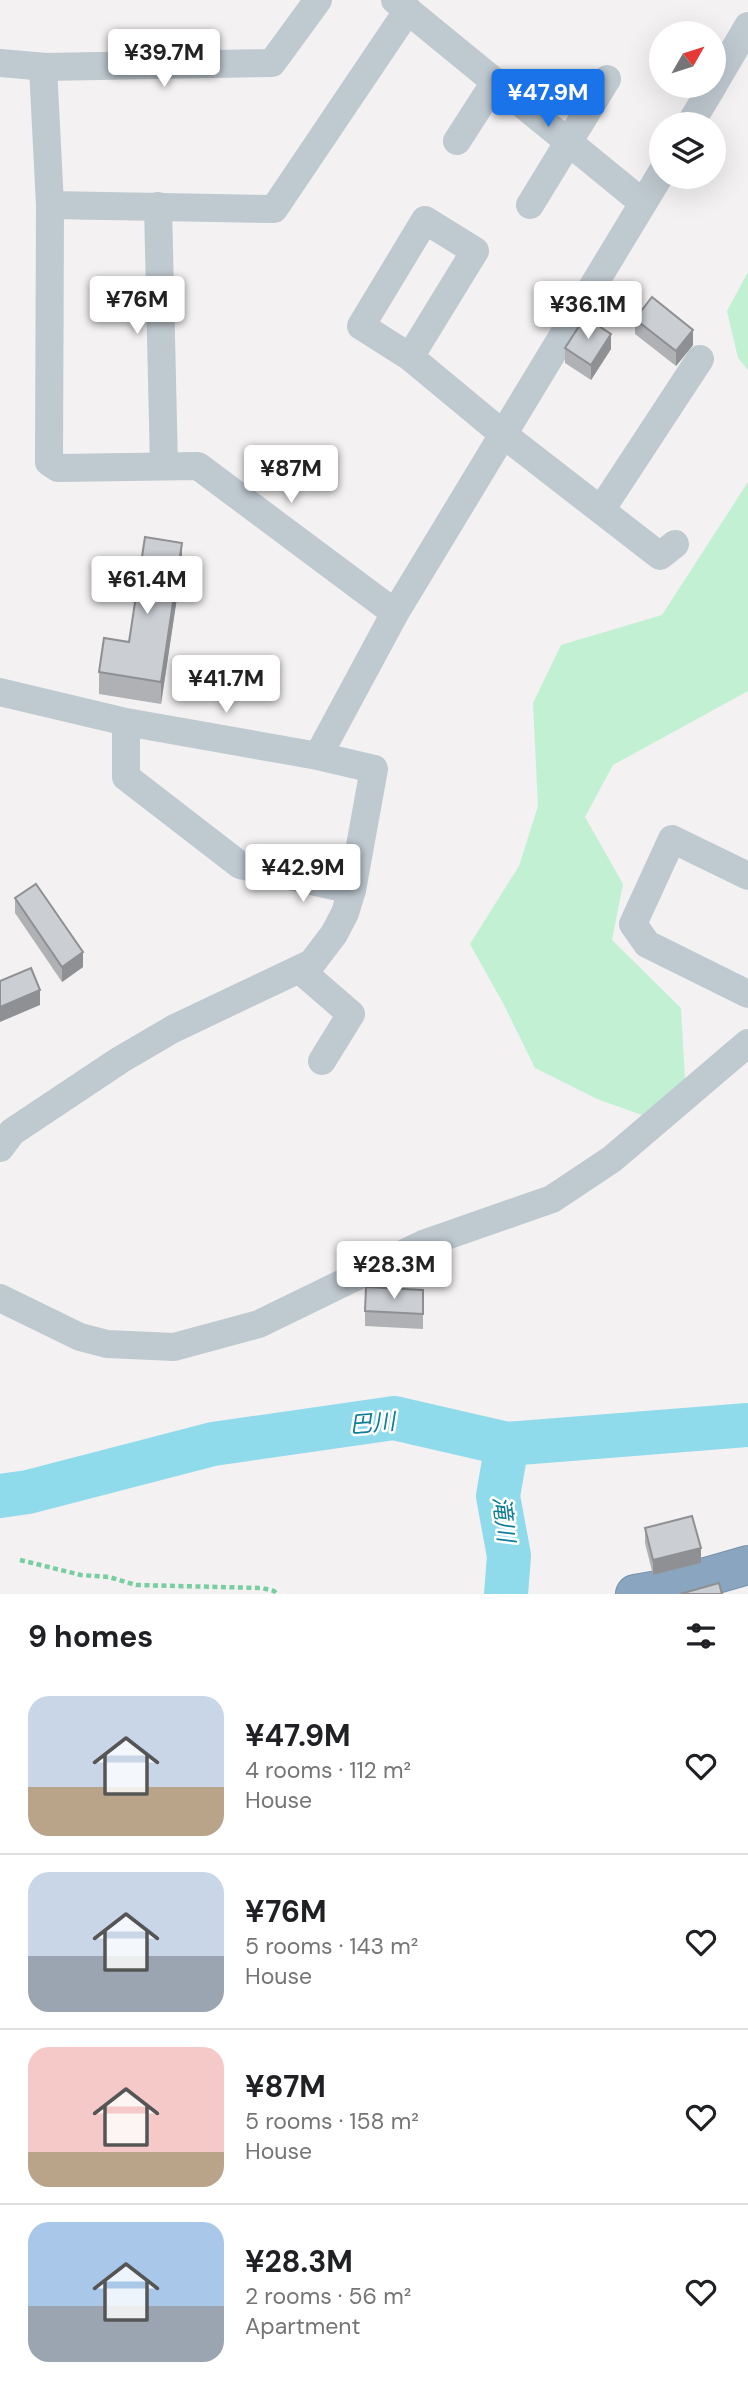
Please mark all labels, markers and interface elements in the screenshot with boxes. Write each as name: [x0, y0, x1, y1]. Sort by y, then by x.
north arrow: [649, 21, 726, 98]
map controls: [649, 21, 726, 189]
pin: ¥39.7M: [107, 29, 221, 89]
text: ¥39.7M: [124, 37, 204, 67]
pin: ¥47.9M: [491, 69, 605, 129]
text: ¥47.9M: [508, 77, 588, 107]
button: layers: [649, 112, 726, 189]
pin: ¥76M: [96, 276, 178, 336]
pin: ¥36.1M: [531, 282, 645, 341]
text: ¥76M: [106, 284, 168, 314]
text: ¥36.1M: [550, 289, 626, 319]
pin: ¥87M: [250, 446, 332, 505]
text: ¥87M: [260, 453, 322, 483]
pin: ¥61.4M: [90, 556, 204, 616]
text: ¥61.4M: [107, 564, 187, 594]
pin: ¥41.7M: [169, 656, 283, 715]
text: ¥41.7M: [188, 663, 264, 693]
pin: ¥42.9M: [246, 844, 360, 904]
text: ¥42.9M: [261, 852, 345, 882]
pin: ¥28.3M: [337, 1242, 451, 1301]
text: ¥28.3M: [353, 1249, 435, 1279]
water label: 巴川: [348, 1406, 399, 1440]
water label: 滝川: [486, 1494, 522, 1547]
text: 9 homes: [28, 1617, 153, 1656]
icon: filters: [682, 1617, 720, 1655]
text: ¥47.9M: [245, 1716, 351, 1755]
icon: home: [84, 1724, 168, 1808]
icon: heart: [682, 1747, 720, 1785]
text: 4 rooms · 112 m²: [245, 1755, 411, 1785]
text: House: [245, 1785, 312, 1815]
text: ¥76M: [245, 1892, 327, 1931]
icon: home: [84, 1900, 168, 1984]
icon: heart: [682, 1923, 720, 1961]
text: 5 rooms · 143 m²: [245, 1931, 418, 1961]
text: House: [245, 1961, 312, 1991]
text: ¥87M: [245, 2067, 326, 2106]
icon: home: [84, 2075, 168, 2159]
icon: heart: [682, 2098, 720, 2136]
text: 5 rooms · 158 m²: [245, 2106, 419, 2136]
text: House: [245, 2136, 312, 2166]
text: ¥28.3M: [245, 2242, 353, 2281]
icon: home: [84, 2250, 168, 2334]
icon: heart: [682, 2273, 720, 2311]
text: 2 rooms · 56 m²: [245, 2281, 411, 2311]
text: Apartment: [245, 2311, 360, 2341]

